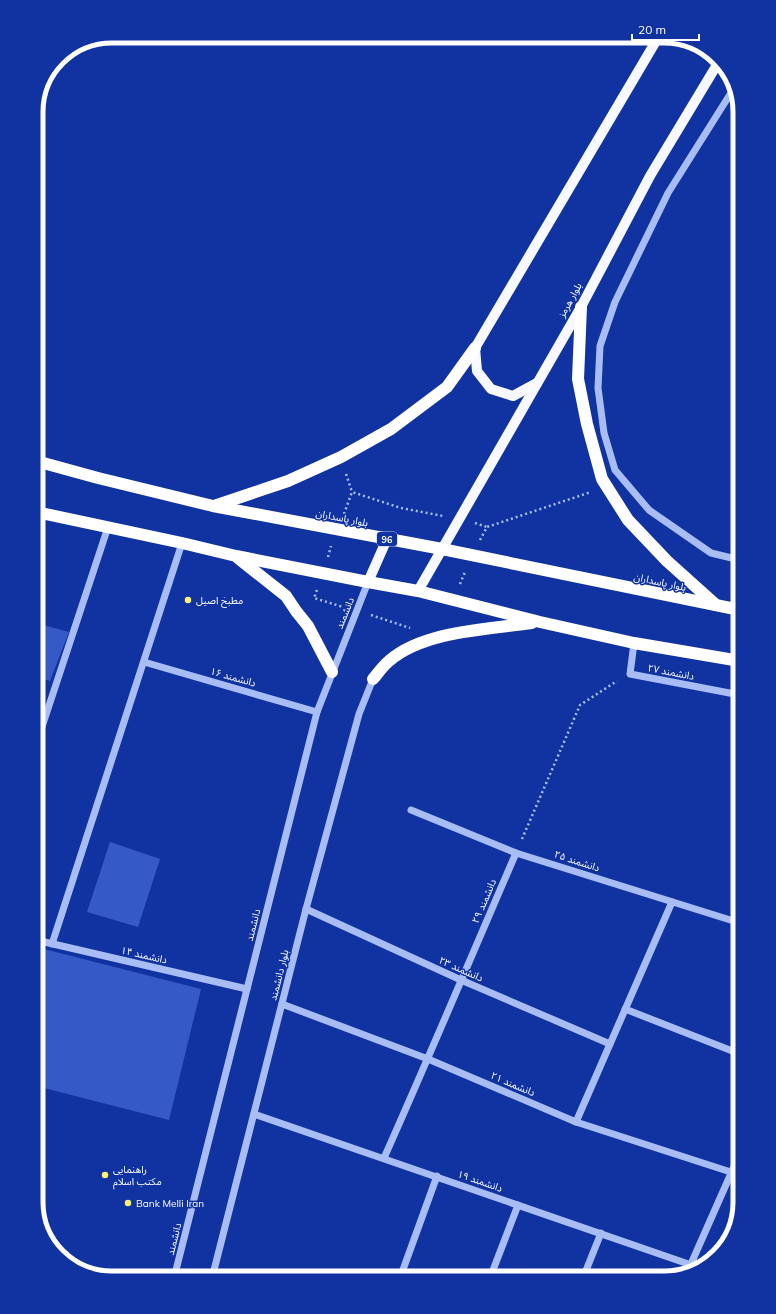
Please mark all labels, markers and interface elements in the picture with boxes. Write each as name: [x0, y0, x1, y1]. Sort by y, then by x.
scale bar: [632, 16, 699, 42]
text: 20 m: [638, 22, 666, 37]
street label: بلوار هرمز: [555, 280, 585, 320]
street label: بلوار پاسداران: [315, 507, 370, 530]
road number: 96: [377, 532, 397, 546]
street label: بلوار پاسداران: [633, 570, 688, 594]
place label: مطبخ اصیل: [196, 594, 243, 608]
marker: مطبخ اصیل: [183, 595, 193, 605]
street label: دانشمند: [333, 595, 357, 631]
street label: دانشمند ۲۷: [647, 661, 695, 683]
street label: دانشمند ۱۶: [209, 664, 258, 690]
street label: دانشمند ۲۵: [553, 848, 602, 875]
street label: دانشمند ۲۹: [469, 877, 499, 925]
street label: دانشمند: [243, 907, 263, 943]
street label: دانشمند ۱۴: [120, 943, 169, 967]
street label: بلوار دانشمند: [266, 948, 292, 1002]
street label: دانشمند ۲۳: [437, 954, 485, 985]
street label: دانشمند ۲۱: [489, 1069, 537, 1099]
place label: راهنمایی مکتب اسلام: [113, 1163, 162, 1190]
street label: دانشمند ۱۹: [456, 1167, 505, 1195]
marker: راهنمایی مکتب اسلام: [100, 1170, 110, 1180]
place label: Bank Melli Iran: [136, 1197, 204, 1210]
marker: Bank Melli Iran: [123, 1198, 133, 1208]
street label: دانشمند: [164, 1221, 184, 1257]

